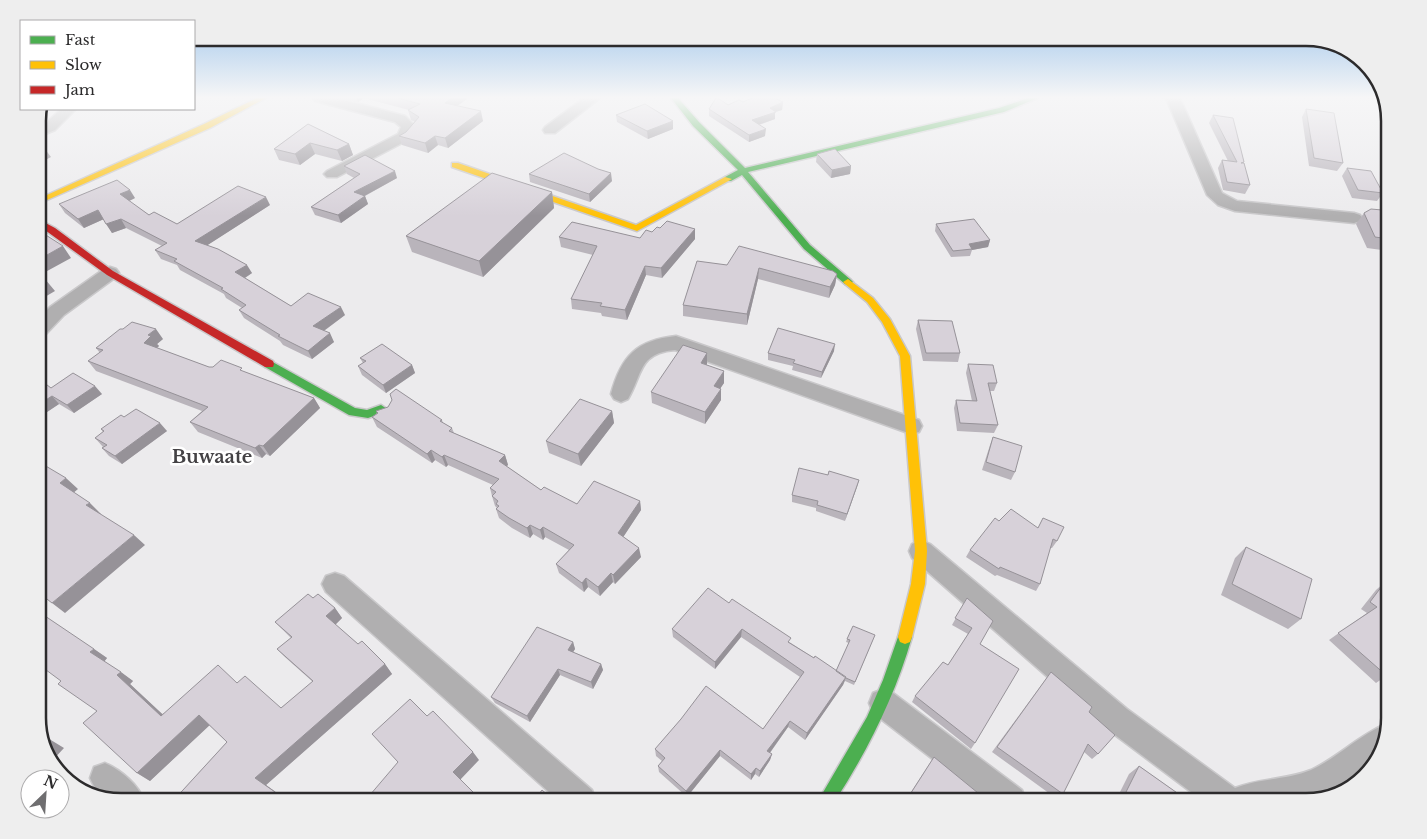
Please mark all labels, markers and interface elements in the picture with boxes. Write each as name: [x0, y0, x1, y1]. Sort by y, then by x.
legend: [20, 20, 195, 110]
text: Fast: [65, 30, 96, 49]
text: Slow: [65, 55, 102, 74]
text: Jam: [63, 80, 95, 99]
district label: Buwaate: [172, 446, 252, 468]
north arrow: [20, 769, 70, 819]
text: N: [41, 771, 60, 793]

